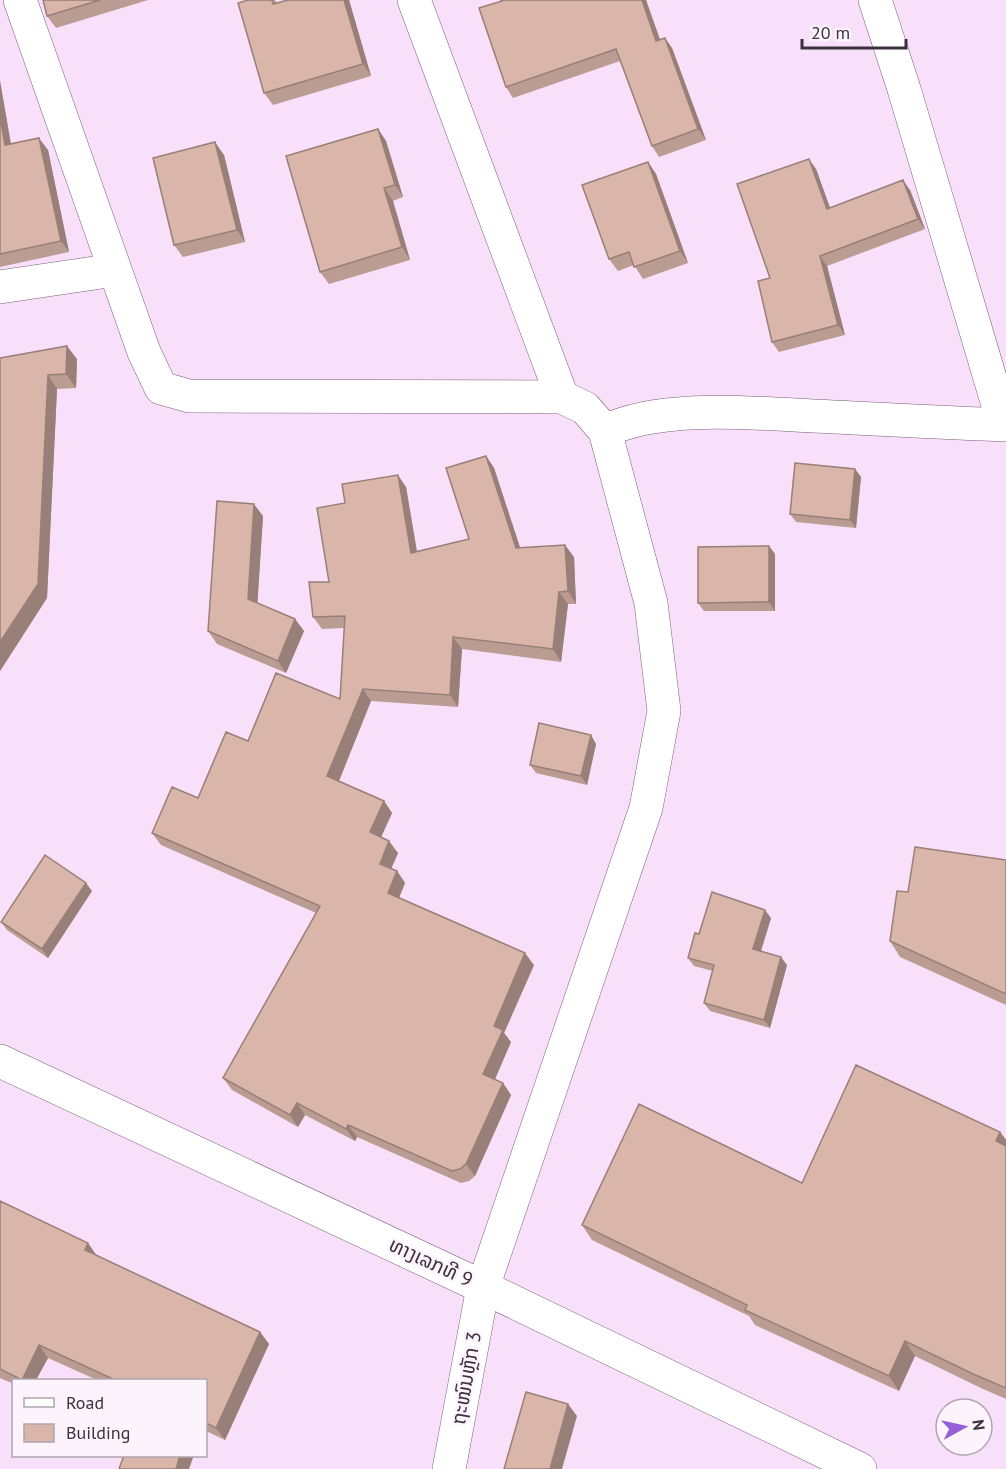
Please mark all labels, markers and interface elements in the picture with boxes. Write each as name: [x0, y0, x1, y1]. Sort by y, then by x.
scale bar: [802, 12, 906, 50]
text: 20 m: [811, 21, 850, 44]
street label: ທາງເລກທີ 9: [385, 1231, 477, 1293]
street label: ຖະໜົນຫຼັກ 3: [445, 1329, 487, 1427]
legend: [12, 1379, 207, 1457]
text: Road: [66, 1391, 104, 1414]
north arrow: [934, 1397, 994, 1457]
text: N: [968, 1418, 989, 1432]
text: Building: [66, 1421, 130, 1444]

